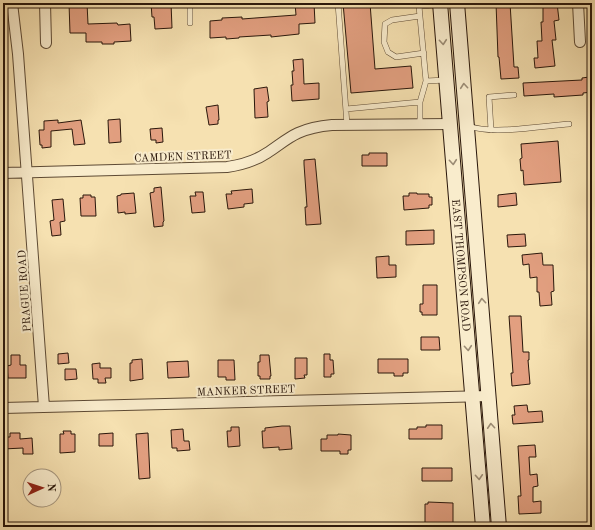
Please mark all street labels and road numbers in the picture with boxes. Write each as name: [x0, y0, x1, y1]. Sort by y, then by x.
street label: CAMDEN STREET: [134, 150, 232, 165]
street label: EAST THOMPSON ROAD: [449, 199, 471, 332]
street label: PRAGUE ROAD: [17, 249, 34, 332]
street label: MANKER STREET: [197, 384, 296, 399]

